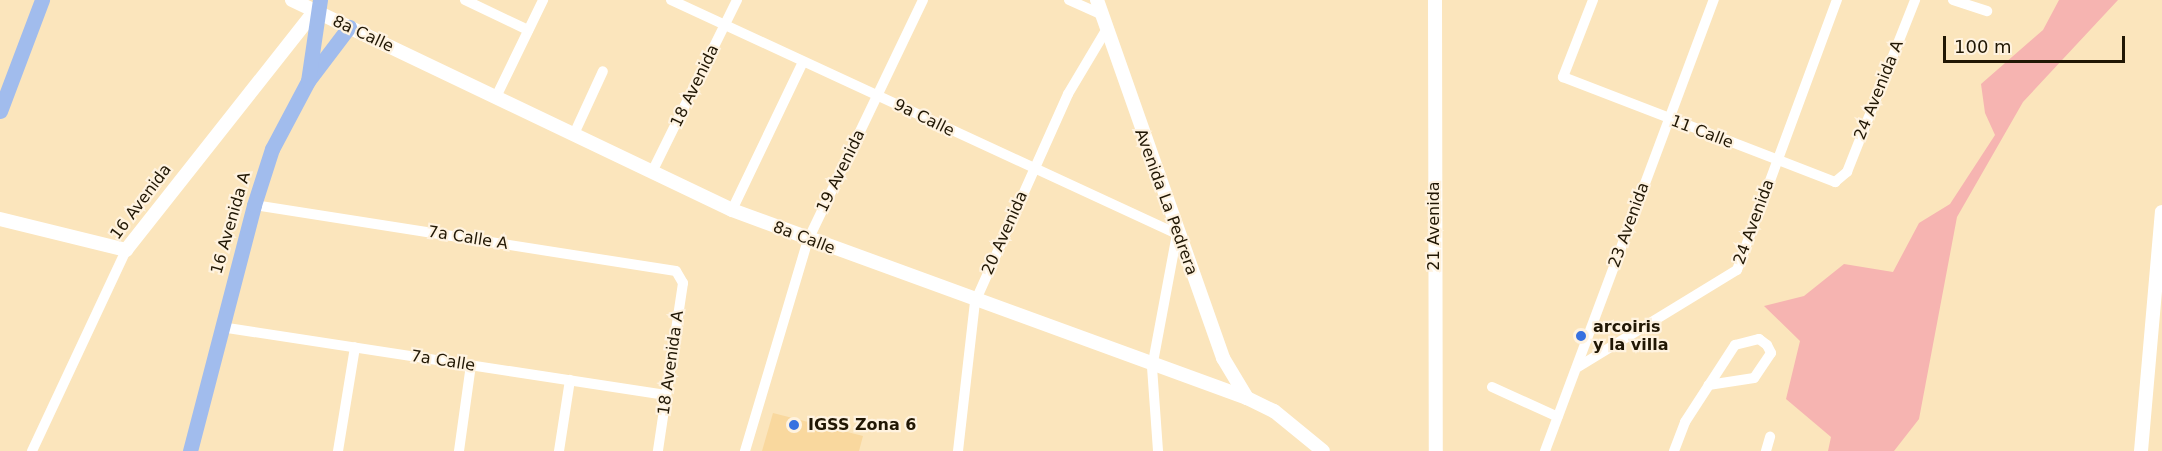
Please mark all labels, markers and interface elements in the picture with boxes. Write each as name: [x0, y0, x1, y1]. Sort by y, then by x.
street label: 8a Calle: [330, 12, 396, 56]
scale bar: [1946, 24, 2128, 62]
text: 100 m: [1954, 36, 2012, 57]
street label: 24 Avenida A: [1850, 38, 1908, 142]
street label: 18 Avenida: [667, 42, 723, 130]
street label: 9a Calle: [891, 95, 957, 141]
street label: 11 Calle: [1668, 111, 1736, 153]
street label: Avenida La Pedrera: [1131, 126, 1201, 278]
street label: 19 Avenida: [813, 127, 869, 215]
street label: 16 Avenida: [106, 161, 176, 243]
street label: 16 Avenida A: [207, 170, 255, 276]
street label: 24 Avenida: [1730, 177, 1778, 267]
street label: 23 Avenida: [1605, 180, 1653, 270]
street label: 21 Avenida: [1424, 181, 1444, 271]
street label: 20 Avenida: [978, 188, 1032, 278]
street label: 8a Calle: [770, 217, 838, 259]
street label: 7a Calle A: [427, 222, 509, 254]
street label: 18 Avenida A: [654, 310, 688, 416]
place label: arcoiris y la villa: [1593, 317, 1669, 355]
marker: arcoiris y la villa: [1574, 329, 1588, 343]
street label: 7a Calle: [410, 346, 476, 376]
place label: IGSS Zona 6: [808, 415, 916, 435]
marker: IGSS Zona 6: [785, 416, 803, 434]

